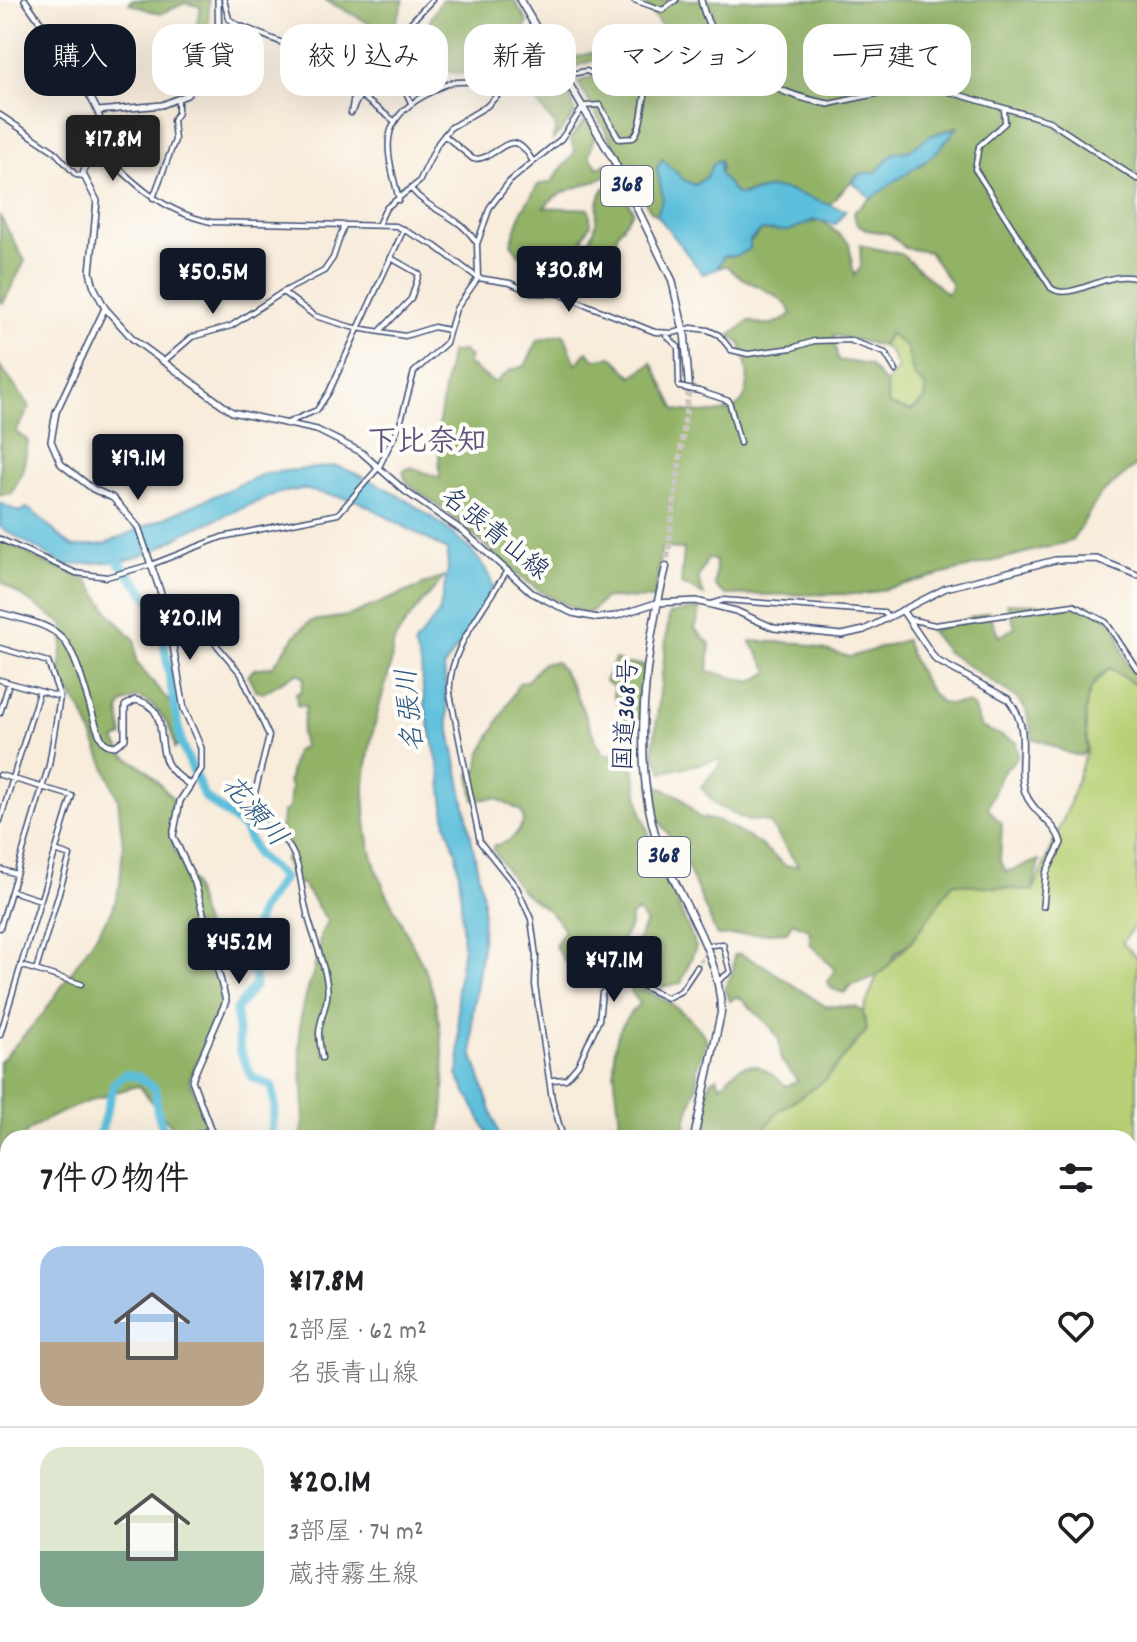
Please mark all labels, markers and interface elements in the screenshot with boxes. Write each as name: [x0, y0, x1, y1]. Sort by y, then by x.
chip: 購入: [24, 24, 136, 96]
chip: 賃貸: [152, 24, 264, 96]
chip: 絞り込み: [280, 24, 448, 96]
chip: 新着: [464, 24, 576, 96]
chip: マンション: [592, 24, 787, 96]
chip: 一戸建て: [803, 24, 971, 96]
pin: ¥17.8M: [48, 115, 178, 183]
text: ¥17.8M: [84, 122, 142, 159]
road number: 368: [601, 166, 653, 206]
pin: ¥30.8M: [504, 246, 634, 314]
pin: ¥50.5M: [148, 248, 278, 316]
text: ¥30.8M: [535, 253, 603, 290]
text: ¥50.5M: [178, 255, 248, 292]
district label: 下比奈知: [367, 423, 487, 466]
pin: ¥19.1M: [73, 434, 203, 502]
text: ¥19.1M: [110, 441, 166, 478]
street label: 名張青山線: [432, 480, 556, 590]
pin: ¥20.1M: [125, 594, 255, 662]
text: ¥20.1M: [158, 601, 222, 638]
street label: 国道368号: [607, 658, 649, 772]
water label: 名張川: [389, 666, 437, 754]
water label: 花瀬川: [209, 768, 295, 858]
road number: 368: [638, 837, 690, 877]
pin: ¥45.2M: [174, 918, 304, 986]
text: ¥45.2M: [206, 925, 272, 962]
pin: ¥47.1M: [549, 936, 679, 1004]
text: ¥47.1M: [585, 943, 643, 980]
icon: filters: [1054, 1156, 1098, 1200]
text: 7件の物件: [40, 1158, 189, 1207]
text: ¥17.8M: [288, 1259, 364, 1308]
icon: home: [104, 1278, 200, 1374]
icon: heart: [1054, 1304, 1098, 1348]
text: 2部屋 · 62 m²: [288, 1314, 427, 1351]
text: 名張青山線: [288, 1357, 418, 1394]
text: ¥20.1M: [288, 1460, 371, 1509]
icon: home: [104, 1479, 200, 1575]
icon: heart: [1054, 1505, 1098, 1549]
text: 3部屋 · 74 m²: [288, 1515, 423, 1552]
text: 蔵持霧生線: [288, 1558, 418, 1595]

